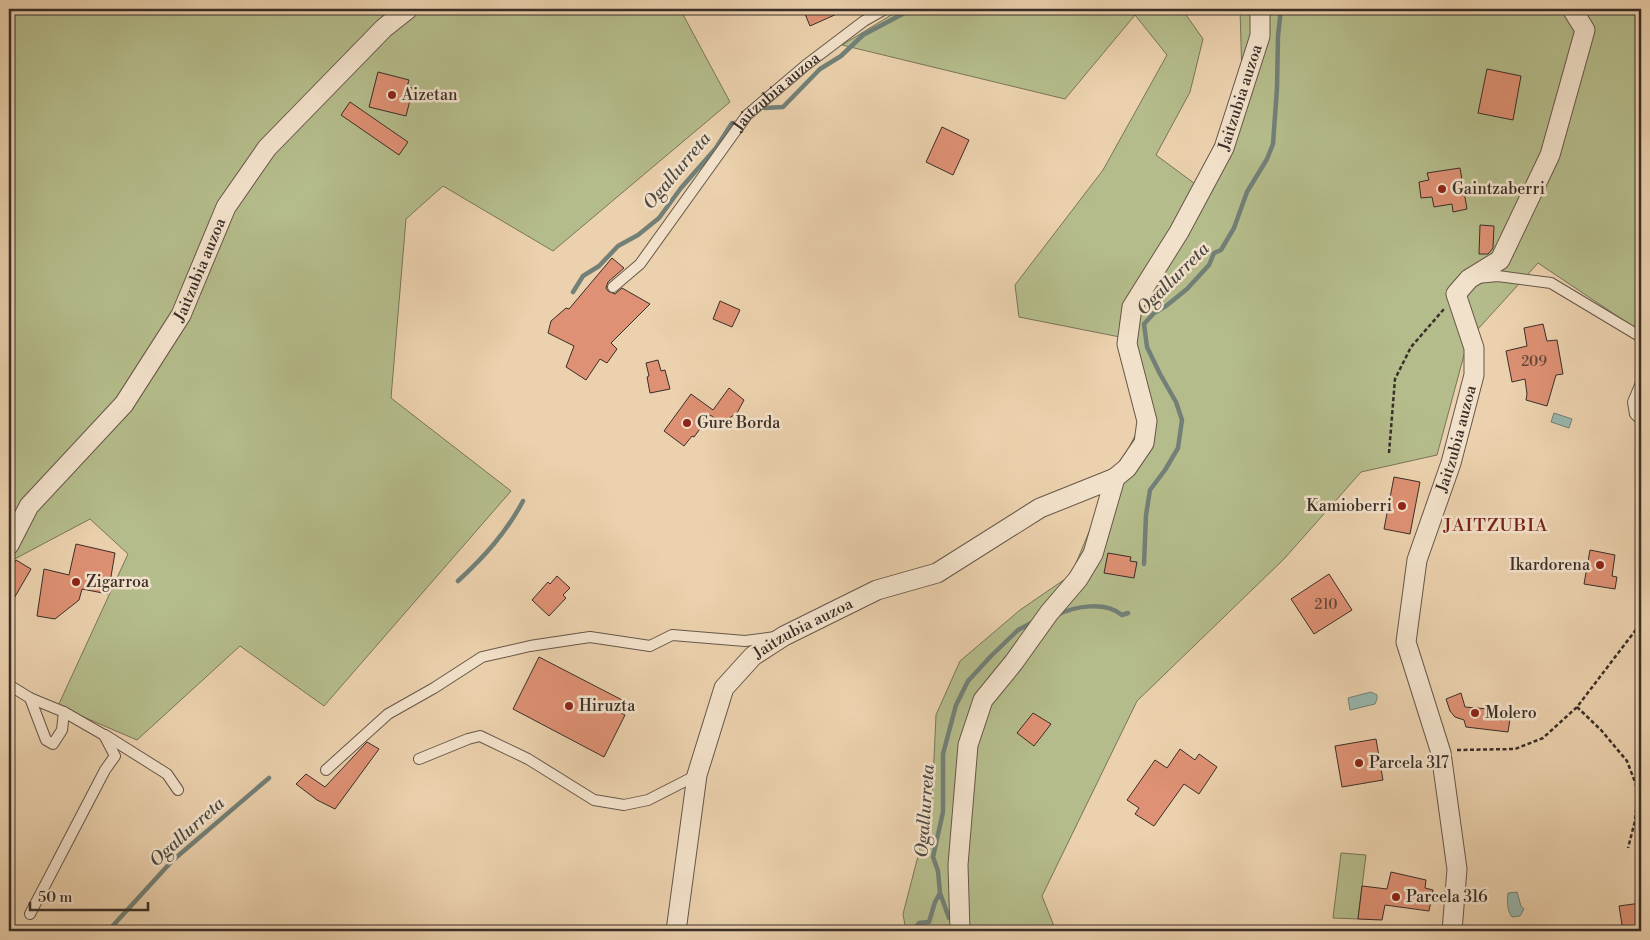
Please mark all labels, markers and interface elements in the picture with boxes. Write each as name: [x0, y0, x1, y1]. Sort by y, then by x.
street label: Jaitzubia auzoa: [1214, 41, 1267, 154]
street label: Jaitzubia auzoa: [728, 47, 825, 136]
place label: Aizetan: [401, 85, 458, 105]
marker: Aizetan: [386, 89, 398, 101]
water label: Ogallurreta: [638, 127, 717, 214]
place label: Gaintzaberri: [1452, 179, 1545, 199]
marker: Gaintzaberri: [1436, 183, 1448, 195]
street label: Jaitzubia auzoa: [169, 214, 231, 326]
water label: Ogallurreta: [1132, 237, 1215, 320]
house number: 209: [1521, 353, 1547, 371]
street label: Jaitzubia auzoa: [1431, 382, 1481, 496]
place label: Gure Borda: [697, 413, 781, 433]
marker: Gure Borda: [681, 417, 693, 429]
place label: Kamioberri: [1306, 496, 1392, 516]
marker: Kamioberri: [1396, 500, 1408, 512]
district label: JAITZUBIA: [1443, 514, 1548, 537]
place label: Ikardorena: [1510, 555, 1591, 575]
marker: Ikardorena: [1594, 559, 1606, 571]
place label: Zigarroa: [86, 572, 150, 592]
marker: Zigarroa: [70, 576, 82, 588]
street label: Jaitzubia auzoa: [749, 593, 857, 664]
house number: 210: [1314, 596, 1338, 614]
place label: Hiruzta: [579, 696, 636, 716]
marker: Hiruzta: [563, 700, 575, 712]
place label: Molero: [1485, 703, 1537, 723]
marker: Molero: [1469, 707, 1481, 719]
place label: Parcela 317: [1369, 753, 1449, 773]
marker: Parcela 317: [1353, 757, 1365, 769]
water label: Ogallurreta: [910, 762, 940, 859]
water label: Ogallurreta: [145, 791, 230, 872]
scale bar: [30, 880, 148, 912]
place label: Parcela 316: [1406, 887, 1488, 907]
text: 50 m: [38, 888, 72, 907]
marker: Parcela 316: [1390, 891, 1402, 903]

